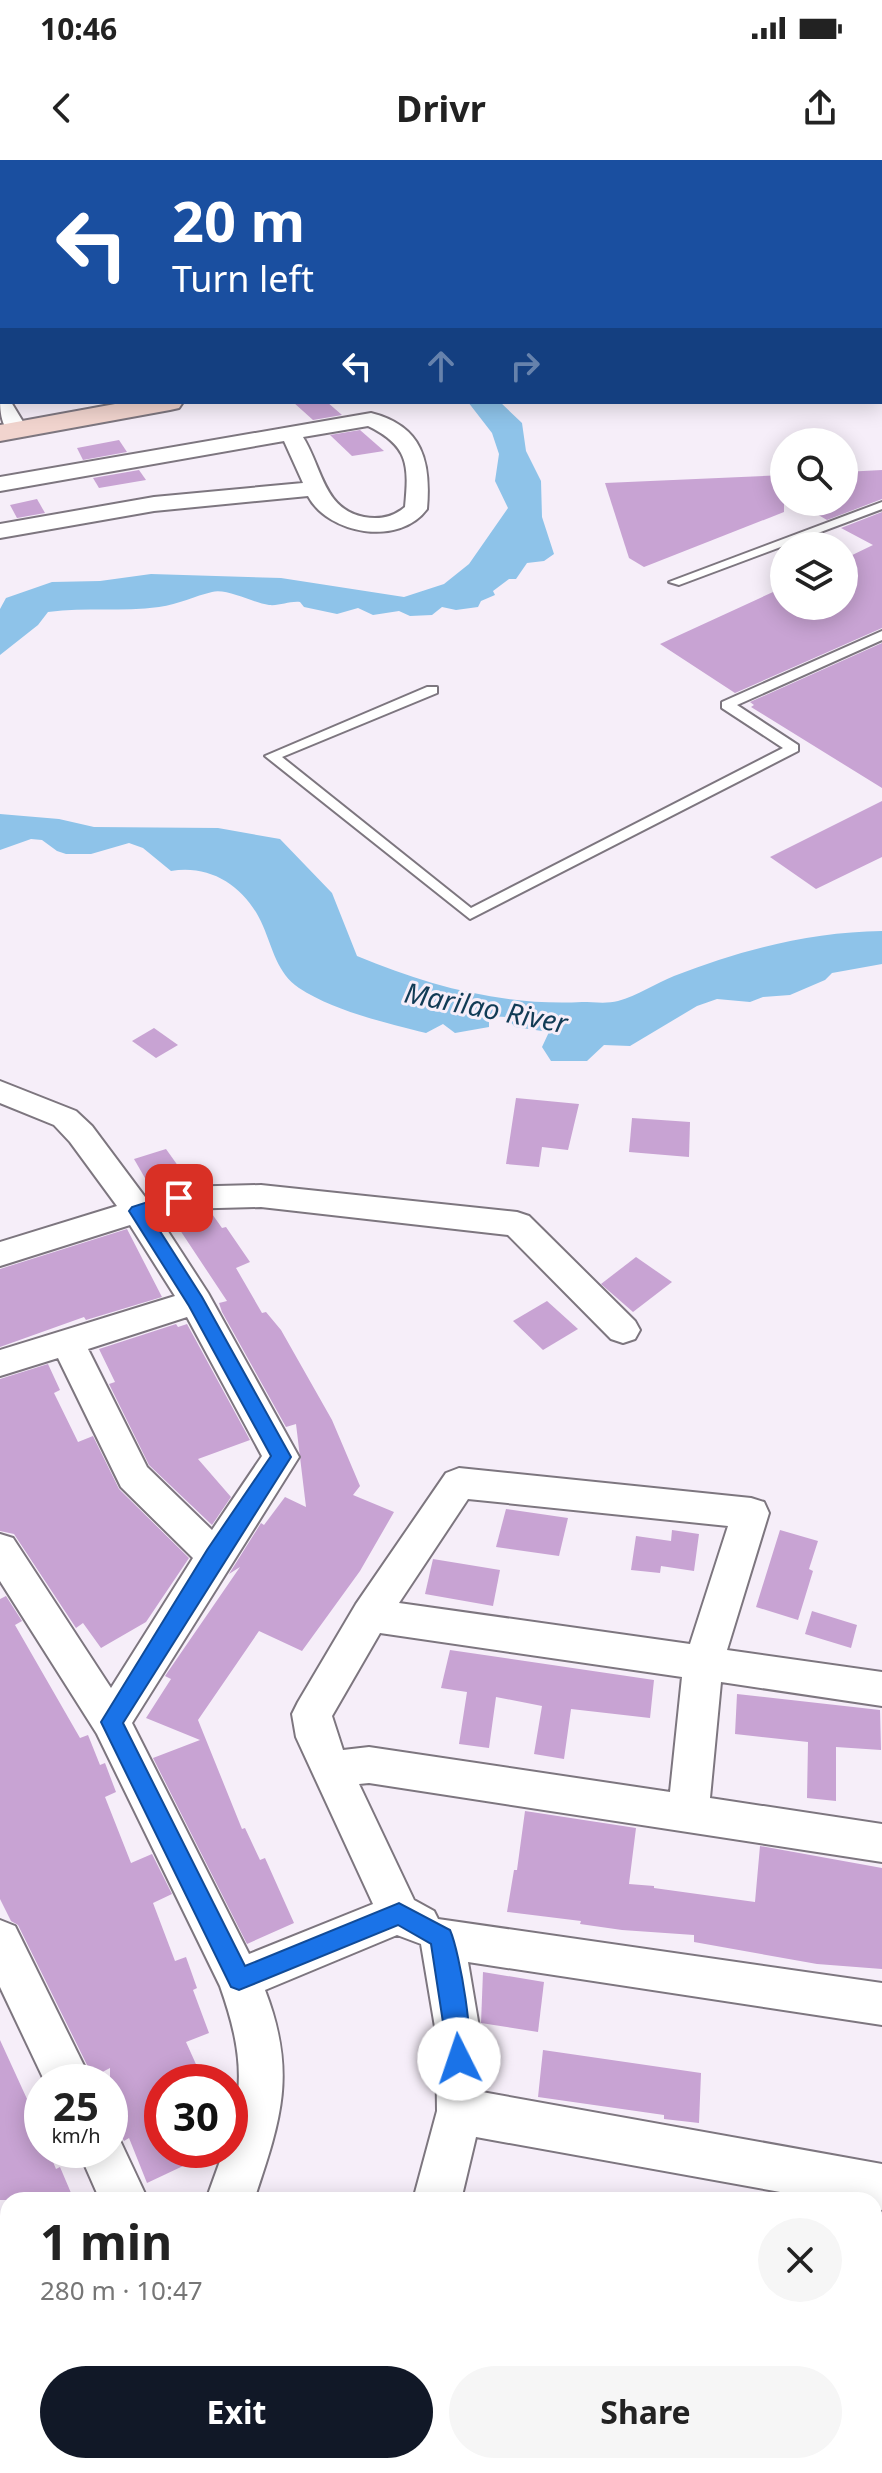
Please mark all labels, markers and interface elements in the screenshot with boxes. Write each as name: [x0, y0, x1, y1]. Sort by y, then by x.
text: 10:46: [40, 8, 117, 49]
text: Drivr: [396, 84, 486, 133]
icon: back: [40, 86, 84, 130]
icon: share: [798, 86, 842, 130]
text: 20 m: [172, 182, 305, 258]
icon: left: [40, 192, 144, 296]
text: Turn left: [172, 254, 314, 303]
icon: left: [335, 344, 379, 388]
icon: ahead: [419, 344, 463, 388]
icon: right: [503, 344, 547, 388]
map controls: [770, 428, 858, 620]
button: search: [770, 428, 858, 516]
button: layers: [770, 532, 858, 620]
water label: Marilao River: [401, 973, 573, 1042]
pin: [145, 1164, 213, 1232]
icon: arrive: [157, 1176, 201, 1220]
position arrow: [417, 2017, 501, 2101]
speed limit sign: 30: [144, 2064, 248, 2168]
text: 25: [53, 2078, 99, 2133]
text: km/h: [51, 2122, 101, 2149]
text: 1 min: [40, 2209, 172, 2274]
button: close: [758, 2218, 842, 2302]
text: 280 m · 10:47: [40, 2272, 203, 2308]
button: Exit: [40, 2366, 433, 2458]
button: Share: [449, 2366, 842, 2458]

